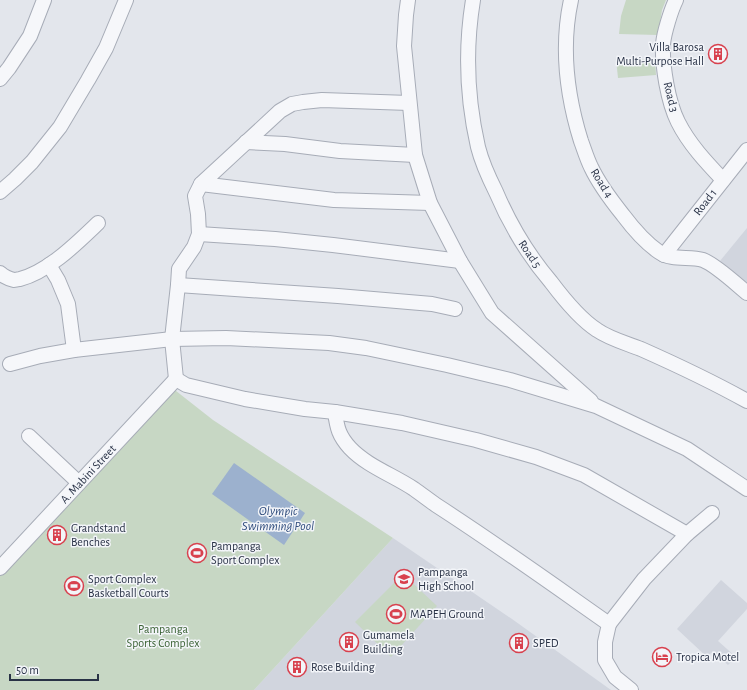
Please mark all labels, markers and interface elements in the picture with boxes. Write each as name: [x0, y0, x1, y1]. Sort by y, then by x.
place label: Villa Barosa Multi-Purpose Hall: [616, 41, 704, 67]
building icon: Villa Barosa Multi-Purpose Hall: [707, 43, 729, 65]
street label: Road 3: [661, 81, 681, 113]
street label: Road 4: [589, 166, 616, 200]
street label: Road 1: [691, 186, 719, 218]
street label: Road 5: [516, 238, 544, 270]
street label: A. Mabini Street: [58, 442, 118, 506]
water label: Olympic Swimming Pool: [242, 505, 314, 533]
place label: Grandstand Benches: [71, 522, 126, 548]
building icon: Grandstand Benches: [46, 524, 68, 546]
place label: Pampanga Sport Complex: [211, 540, 279, 566]
sports icon: Pampanga Sport Complex: [186, 542, 208, 564]
place label: Pampanga High School: [418, 566, 474, 592]
school or university icon: Pampanga High School: [393, 568, 415, 590]
place label: Sport Complex Basketball Courts: [88, 573, 169, 599]
sports icon: Sport Complex Basketball Courts: [63, 575, 85, 597]
sports icon: MAPEH Ground: [385, 603, 407, 625]
place label: MAPEH Ground: [410, 608, 484, 620]
park label: Pampanga Sports Complex: [127, 623, 199, 649]
place label: Gumamela Building: [363, 629, 415, 655]
building icon: Gumamela Building: [338, 631, 360, 653]
building icon: SPED: [508, 632, 530, 654]
place label: SPED: [533, 637, 559, 649]
hotel icon: Tropica Motel: [651, 646, 673, 668]
place label: Tropica Motel: [676, 651, 739, 663]
scale bar: [10, 656, 98, 682]
building icon: Rose Building: [286, 656, 308, 678]
place label: Rose Building: [311, 661, 375, 673]
text: 50 m: [16, 664, 39, 676]

